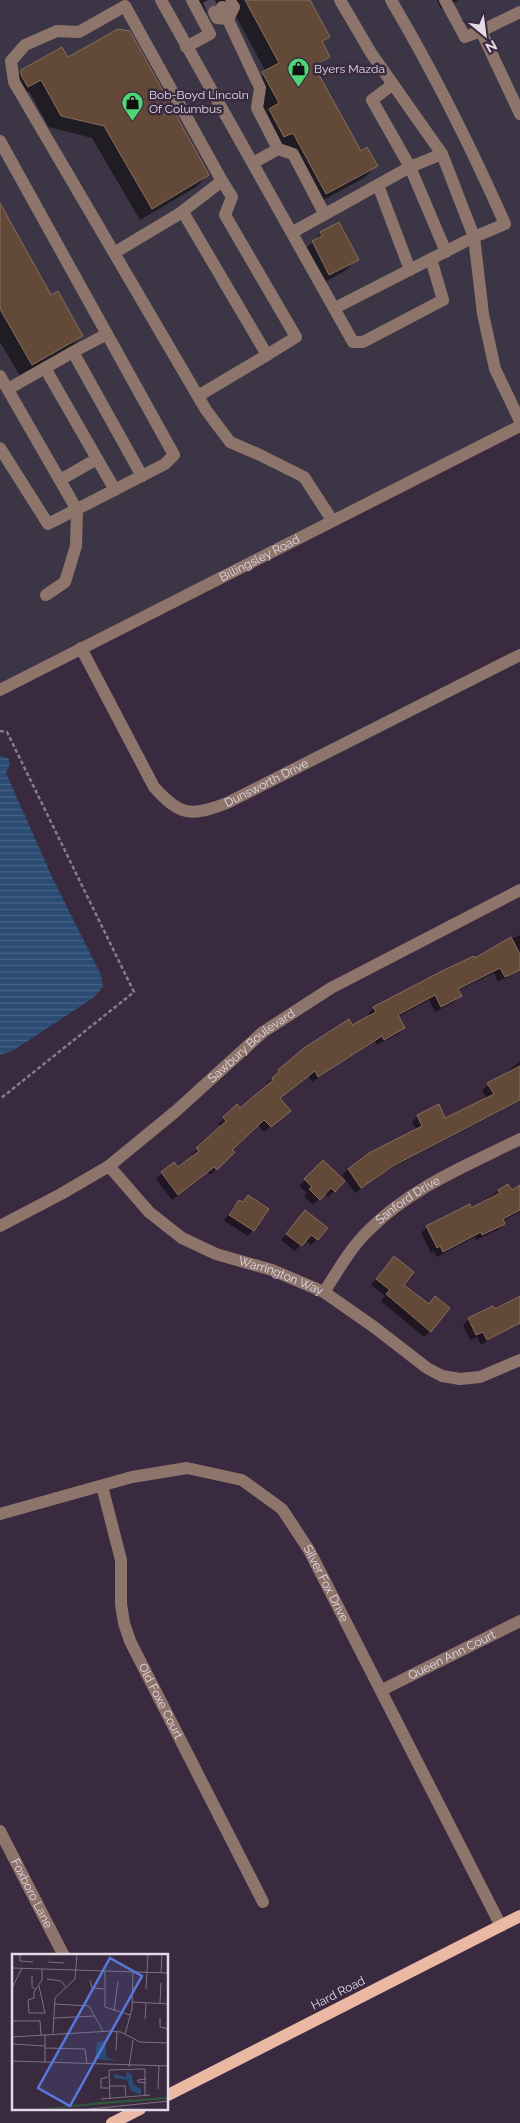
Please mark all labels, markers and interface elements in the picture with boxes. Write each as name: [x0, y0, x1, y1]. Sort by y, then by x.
north arrow: [460, 10, 510, 60]
text: N: [483, 37, 500, 56]
shop icon: Byers Mazda: [286, 57, 310, 88]
place label: Byers Mazda: [314, 62, 385, 76]
place label: Bob-Boyd Lincoln Of Columbus: [149, 88, 249, 116]
shop icon: Bob-Boyd Lincoln Of Columbus: [121, 90, 145, 121]
street label: Billingsley Road: [217, 532, 302, 584]
street label: Dunsworth Drive: [222, 756, 311, 810]
street label: Sawbury Boulevard: [205, 1006, 297, 1085]
street label: Sanford Drive: [373, 1173, 442, 1227]
street label: Warrington Way: [237, 1254, 326, 1298]
street label: Silver Fox Drive: [300, 1542, 351, 1624]
street label: Queen Ann Court: [406, 1627, 498, 1683]
street label: Old Foxe Court: [136, 1661, 186, 1741]
street label: Foxboro Lane: [8, 1856, 55, 1930]
inset map: [12, 1954, 169, 2110]
street label: Hard Road: [309, 1973, 367, 2013]

